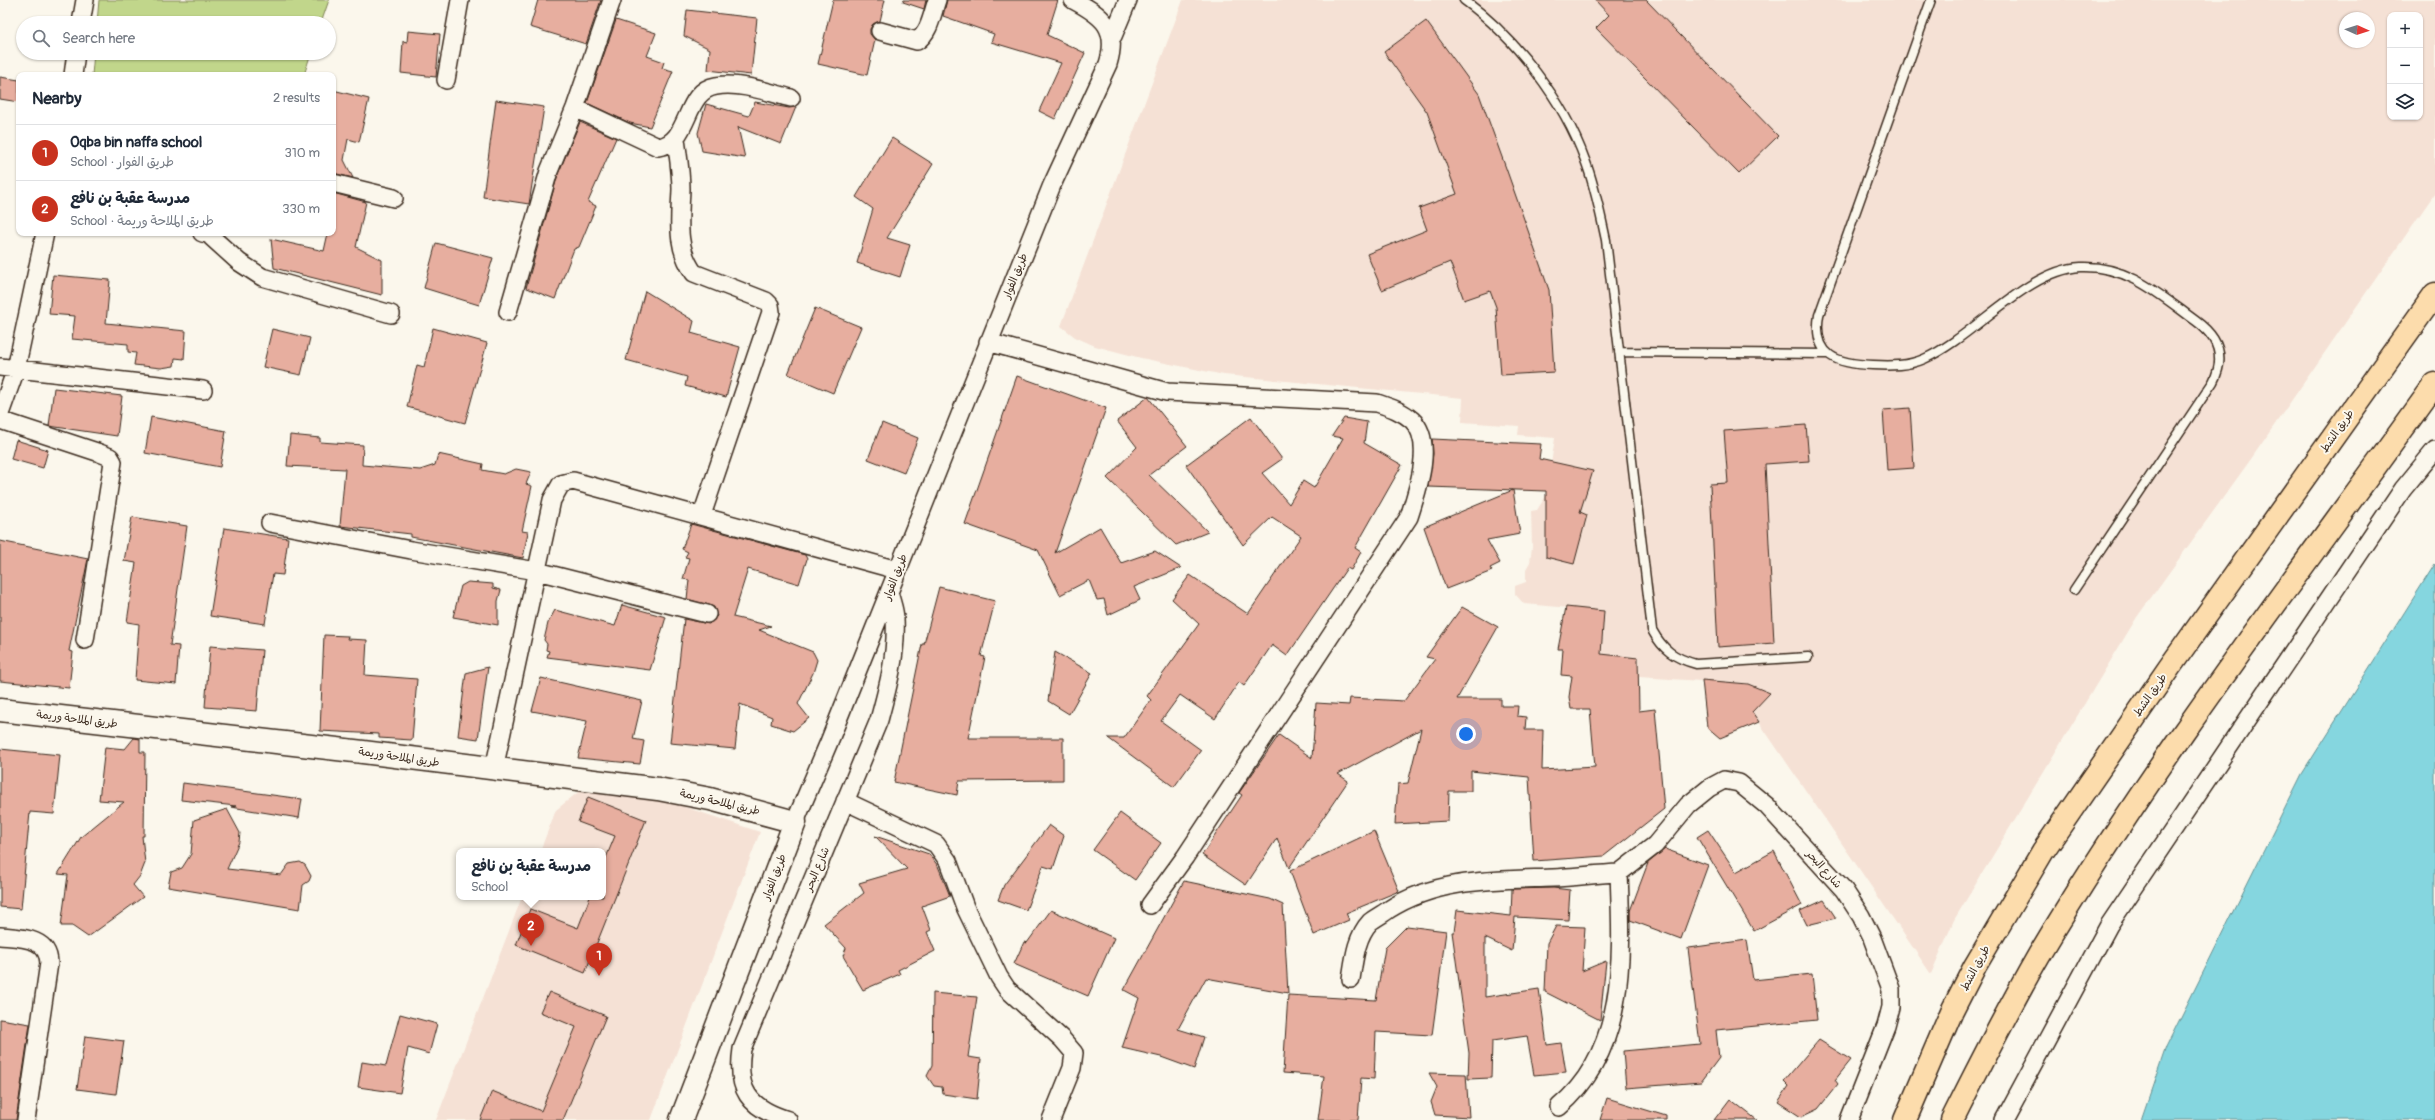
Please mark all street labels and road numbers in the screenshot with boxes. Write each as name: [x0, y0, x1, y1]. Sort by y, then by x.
street label: طريق الفوار: [1000, 251, 1030, 302]
street label: طريق الشط: [2318, 407, 2356, 455]
street label: طريق الفوار: [880, 552, 910, 603]
street label: طريق الشط: [2131, 671, 2169, 719]
street label: طريق الملاحة وريمة: [36, 708, 118, 730]
street label: طريق الملاحة وريمة: [358, 745, 440, 769]
street label: طريق الملاحة وريمة: [679, 786, 761, 818]
street label: شارع البحر: [801, 845, 834, 895]
street label: شارع البحر: [1801, 847, 1844, 892]
street label: طريق الفوار: [759, 852, 789, 903]
street label: طريق الشط: [1958, 943, 1992, 993]

